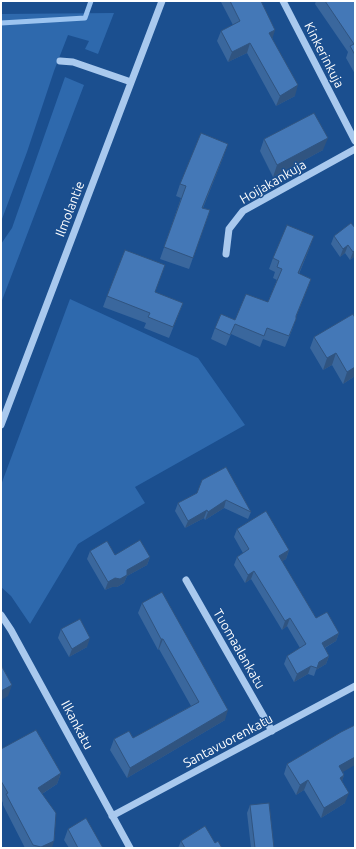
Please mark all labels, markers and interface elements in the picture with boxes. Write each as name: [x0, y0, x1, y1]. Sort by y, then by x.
street label: Kinkerinkuja: [301, 20, 347, 90]
street label: Hoijakankuja: [237, 157, 309, 207]
street label: Ilmolantie: [52, 179, 88, 239]
street label: Tuomaalankatu: [210, 606, 268, 692]
street label: Ilkankatu: [58, 698, 96, 752]
street label: Santavuorenkatu: [180, 711, 276, 771]

